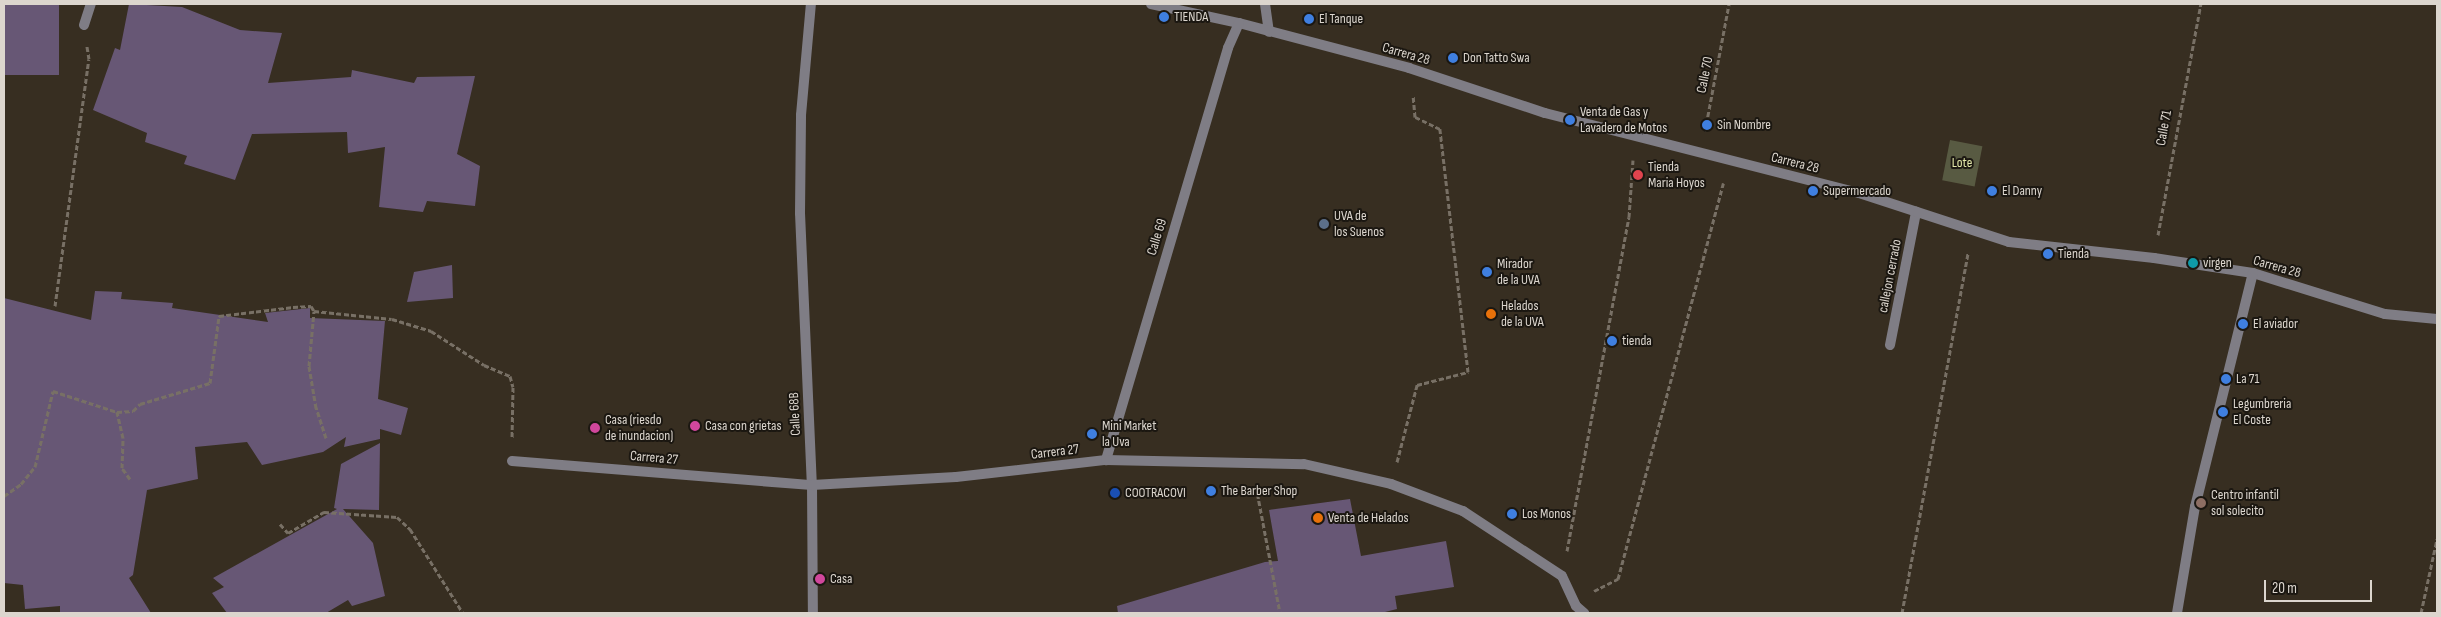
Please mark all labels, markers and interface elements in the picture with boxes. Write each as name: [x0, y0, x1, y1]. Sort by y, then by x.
place label: TIENDA: [1174, 9, 1208, 25]
marker: TIENDA: [1158, 11, 1170, 23]
place label: El Tanque: [1319, 11, 1363, 27]
marker: El Tanque: [1303, 13, 1315, 25]
street label: Carrera 28: [1380, 39, 1432, 69]
place label: Don Tatto Swa: [1463, 50, 1530, 66]
marker: Don Tatto Swa: [1447, 52, 1459, 64]
street label: Calle 70: [1693, 55, 1717, 95]
place label: Venta de Gas y Lavadero de Motos: [1580, 104, 1667, 136]
street label: Calle 71: [2153, 109, 2175, 147]
marker: Venta de Gas y Lavadero de Motos: [1564, 114, 1576, 126]
place label: Sin Nombre: [1717, 117, 1771, 133]
marker: Sin Nombre: [1701, 119, 1713, 131]
street label: Carrera 28: [1769, 149, 1821, 177]
park label: Lote: [1952, 155, 1972, 171]
place label: Tienda Maria Hoyos: [1648, 159, 1705, 192]
marker: Tienda Maria Hoyos: [1632, 169, 1644, 181]
place label: Supermercado: [1823, 183, 1891, 199]
place label: El Danny: [2002, 183, 2042, 199]
marker: Supermercado: [1807, 185, 1819, 197]
marker: El Danny: [1986, 185, 1998, 197]
place label: UVA de los Suenos: [1334, 208, 1384, 240]
street label: Calle 69: [1144, 217, 1170, 257]
marker: UVA de los Suenos: [1318, 218, 1330, 230]
street label: callejon cerrado: [1875, 238, 1905, 314]
place label: Tienda: [2058, 246, 2089, 262]
marker: Tienda: [2042, 248, 2054, 260]
street label: Carrera 28: [2251, 252, 2303, 282]
place label: virgen: [2203, 255, 2232, 271]
place label: Mirador de la UVA: [1497, 256, 1540, 288]
marker: virgen: [2187, 257, 2199, 269]
marker: Mirador de la UVA: [1481, 266, 1493, 278]
place label: Helados de la UVA: [1501, 298, 1544, 331]
marker: Helados de la UVA: [1485, 308, 1497, 320]
place label: El aviador: [2253, 316, 2298, 332]
marker: El aviador: [2237, 318, 2249, 330]
place label: tienda: [1622, 333, 1652, 349]
marker: tienda: [1606, 335, 1618, 347]
place label: La 71: [2236, 371, 2259, 387]
marker: La 71: [2220, 373, 2232, 385]
street label: Calle 68B: [785, 392, 805, 436]
place label: Legumbreria El Coste: [2233, 396, 2291, 428]
marker: Legumbreria El Coste: [2217, 406, 2229, 418]
place label: Casa (riesdo de inundacion): [605, 412, 673, 444]
place label: Casa con grietas: [705, 418, 782, 434]
place label: Mini Market la Uva: [1102, 418, 1156, 451]
marker: Casa con grietas: [689, 420, 701, 432]
marker: Casa (riesdo de inundacion): [589, 422, 601, 434]
marker: Mini Market la Uva: [1086, 428, 1098, 440]
street label: Carrera 27: [1030, 441, 1080, 463]
street label: Carrera 27: [629, 448, 679, 468]
place label: The Barber Shop: [1221, 483, 1297, 499]
place label: COOTRACOVI: [1125, 485, 1186, 501]
marker: The Barber Shop: [1205, 485, 1217, 497]
marker: COOTRACOVI: [1109, 487, 1121, 499]
place label: Centro infantil sol solecito: [2211, 487, 2279, 520]
marker: Centro infantil sol solecito: [2195, 497, 2207, 509]
place label: Los Monos: [1522, 506, 1571, 522]
marker: Los Monos: [1506, 508, 1518, 520]
place label: Venta de Helados: [1328, 510, 1408, 526]
marker: Venta de Helados: [1312, 512, 1324, 524]
scale bar: [2266, 570, 2374, 602]
place label: Casa: [830, 571, 852, 587]
marker: Casa: [814, 573, 826, 585]
text: 20 m: [2272, 579, 2297, 598]

